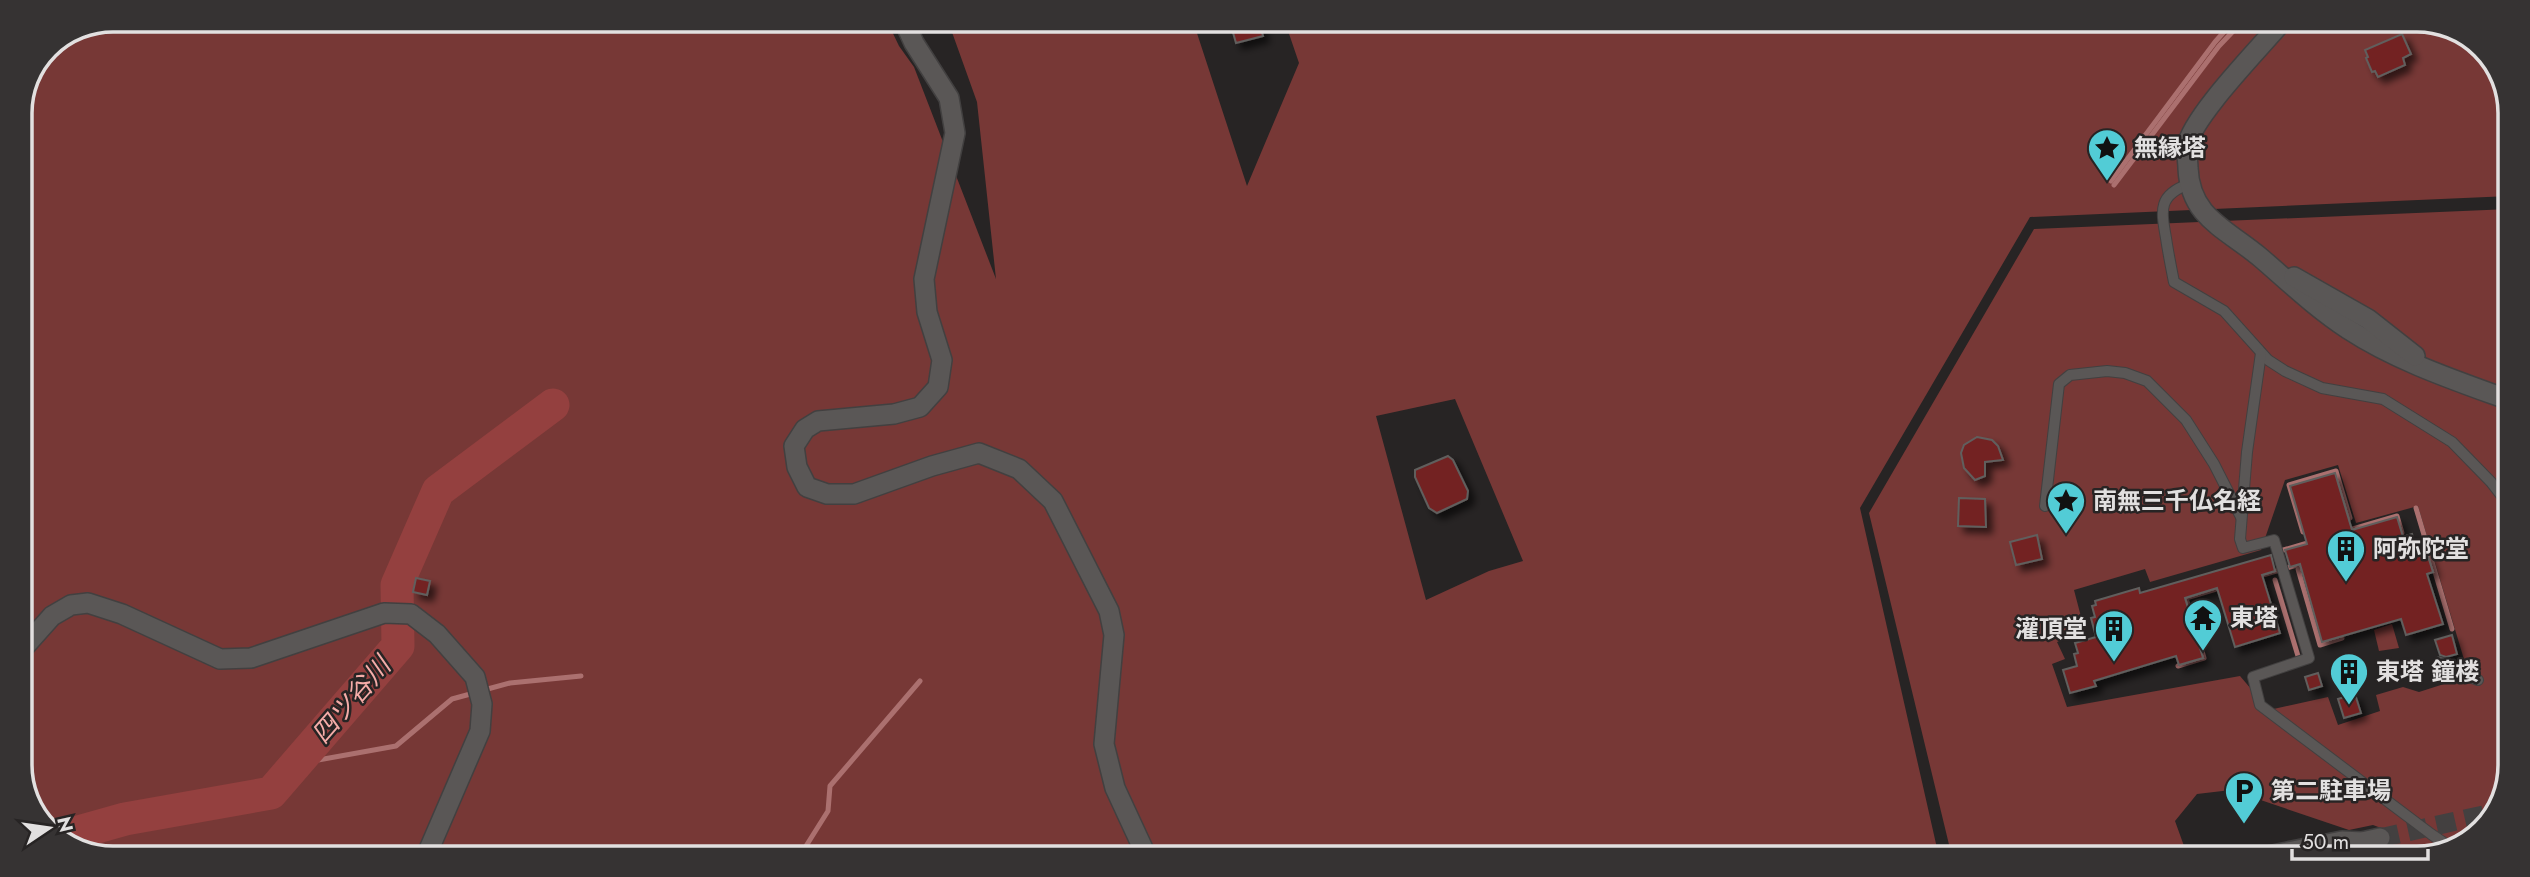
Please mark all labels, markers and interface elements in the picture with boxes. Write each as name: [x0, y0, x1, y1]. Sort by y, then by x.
place icon: 無縁塔: [2086, 127, 2128, 182]
place label: 無縁塔: [2134, 130, 2206, 165]
place icon: 南無三千仏名経: [2045, 480, 2087, 535]
place label: 南無三千仏名経: [2093, 483, 2261, 518]
building icon: 阿弥陀堂: [2325, 528, 2367, 583]
place label: 阿弥陀堂: [2373, 531, 2469, 566]
temple icon: 東塔: [2182, 597, 2224, 652]
place label: 東塔: [2230, 600, 2278, 635]
building icon: 灌頂堂: [2093, 608, 2135, 663]
place label: 灌頂堂: [2015, 611, 2087, 646]
water label: 四ツ谷川: [303, 646, 401, 752]
building icon: 東塔 鐘楼: [2328, 651, 2370, 706]
place label: 東塔 鐘楼: [2376, 654, 2479, 689]
parking icon: 第二駐車場: [2223, 770, 2265, 825]
place label: 第二駐車場: [2271, 773, 2391, 808]
north arrow: [14, 793, 84, 863]
text: N: [50, 814, 80, 835]
scale bar: [2292, 818, 2428, 862]
text: 50 m: [2302, 827, 2349, 857]

